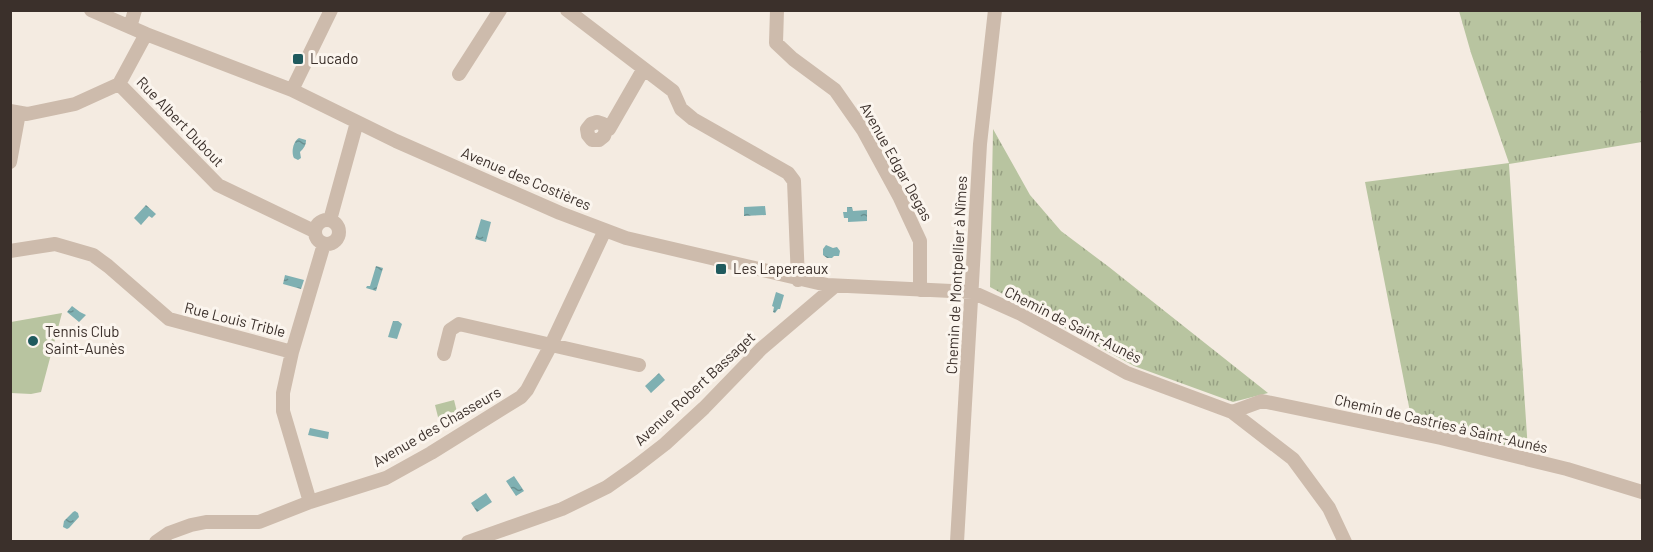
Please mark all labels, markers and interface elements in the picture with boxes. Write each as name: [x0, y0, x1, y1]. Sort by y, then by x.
place label: Lucado: [310, 49, 358, 67]
marker: Lucado: [291, 52, 305, 66]
street label: Rue Albert Dubout: [133, 73, 228, 170]
street label: Avenue Edgar Degas: [857, 99, 937, 224]
street label: Avenue des Costières: [459, 143, 594, 214]
street label: Chemin de Montpellier à Nîmes: [942, 175, 970, 375]
place label: Les Lapereaux: [733, 259, 828, 277]
marker: Les Lapereaux: [714, 262, 728, 276]
street label: Chemin de Saint-Aunès: [1002, 282, 1145, 366]
street label: Rue Louis Trible: [183, 298, 288, 340]
place label: Tennis Club Saint-Aunès: [45, 322, 125, 357]
street label: Avenue Robert Bassaget: [630, 328, 758, 449]
marker: Tennis Club Saint-Aunès: [26, 334, 40, 348]
street label: Avenue des Chasseurs: [369, 382, 504, 470]
street label: Chemin de Castries à Saint-Aunés: [1333, 390, 1550, 456]

